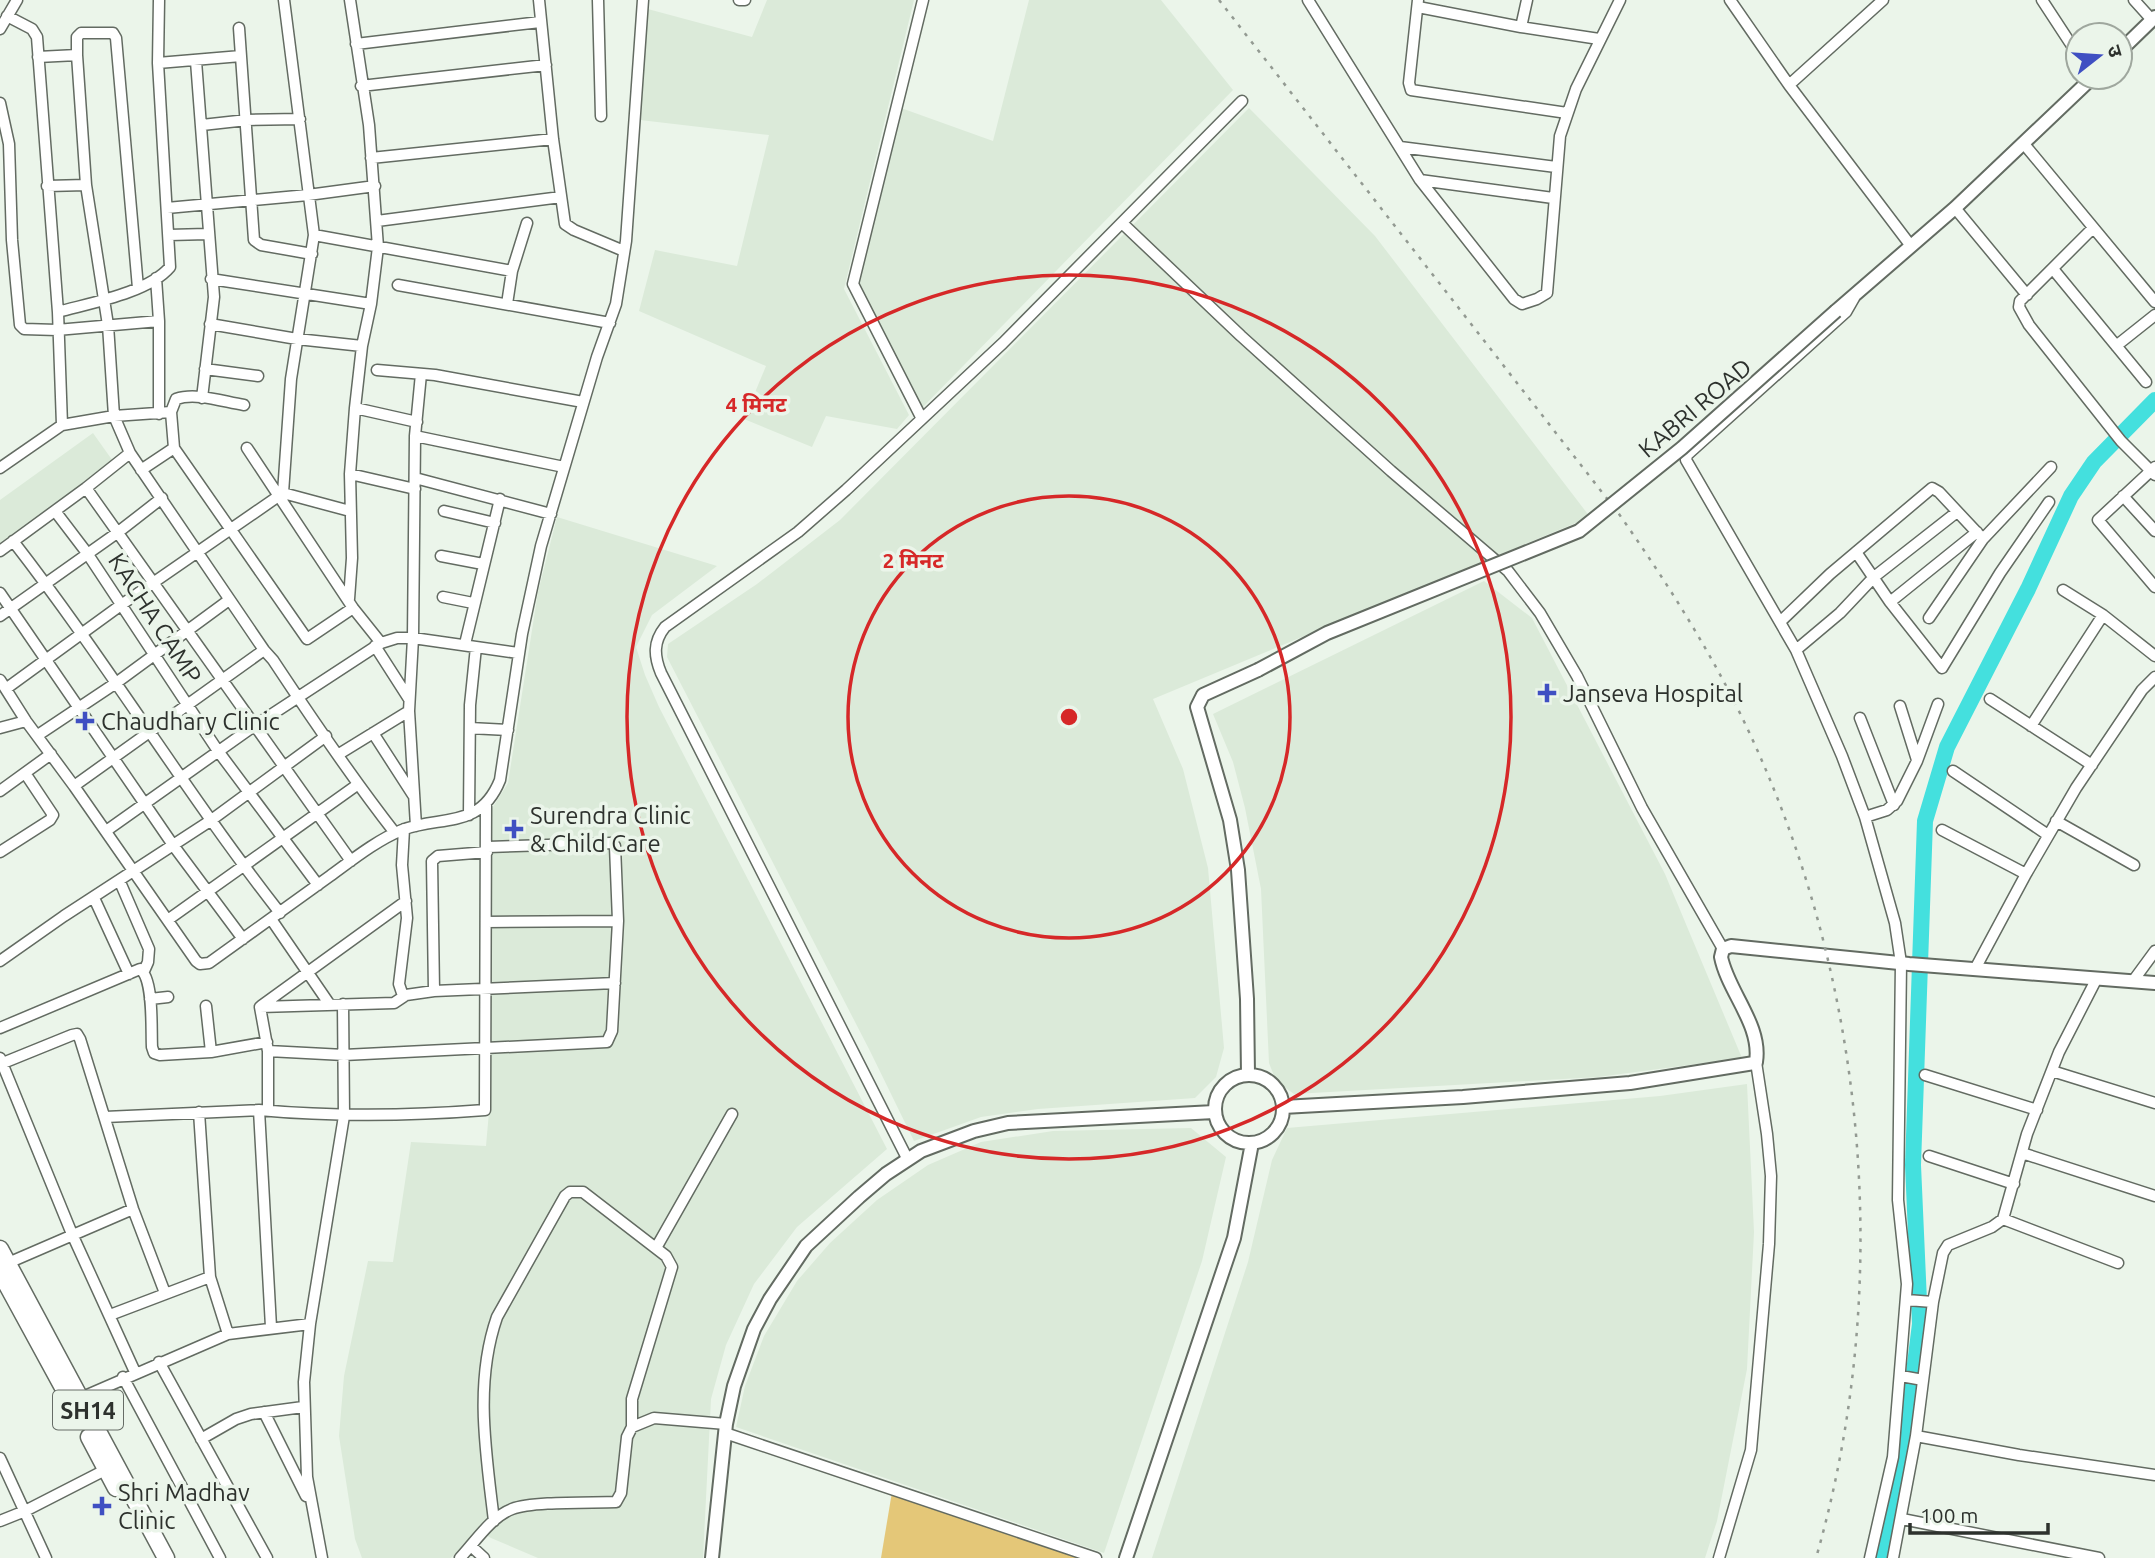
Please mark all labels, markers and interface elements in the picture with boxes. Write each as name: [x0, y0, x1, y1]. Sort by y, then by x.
north arrow: [2064, 21, 2134, 91]
text: उ: [2103, 42, 2128, 60]
street label: KABRI ROAD: [1633, 353, 1757, 463]
text: 4 मिनट: [726, 392, 787, 416]
street label: KACHA CAMP: [103, 548, 207, 688]
text: 2 मिनट: [883, 548, 944, 572]
place label: Janseva Hospital: [1563, 680, 1743, 707]
marker: Janseva Hospital: [1537, 683, 1557, 703]
centre of rings: [1057, 705, 1081, 729]
place label: Chaudhary Clinic: [101, 708, 280, 735]
marker: Chaudhary Clinic: [75, 711, 95, 731]
place label: Surendra Clinic & Child Care: [530, 802, 691, 857]
marker: Surendra Clinic & Child Care: [504, 819, 524, 839]
road number: SH14: [53, 1390, 123, 1429]
place label: Shri Madhav Clinic: [118, 1479, 250, 1534]
scale bar: [1910, 1492, 2048, 1536]
marker: Shri Madhav Clinic: [92, 1496, 112, 1516]
text: 100 m: [1920, 1503, 1978, 1527]

